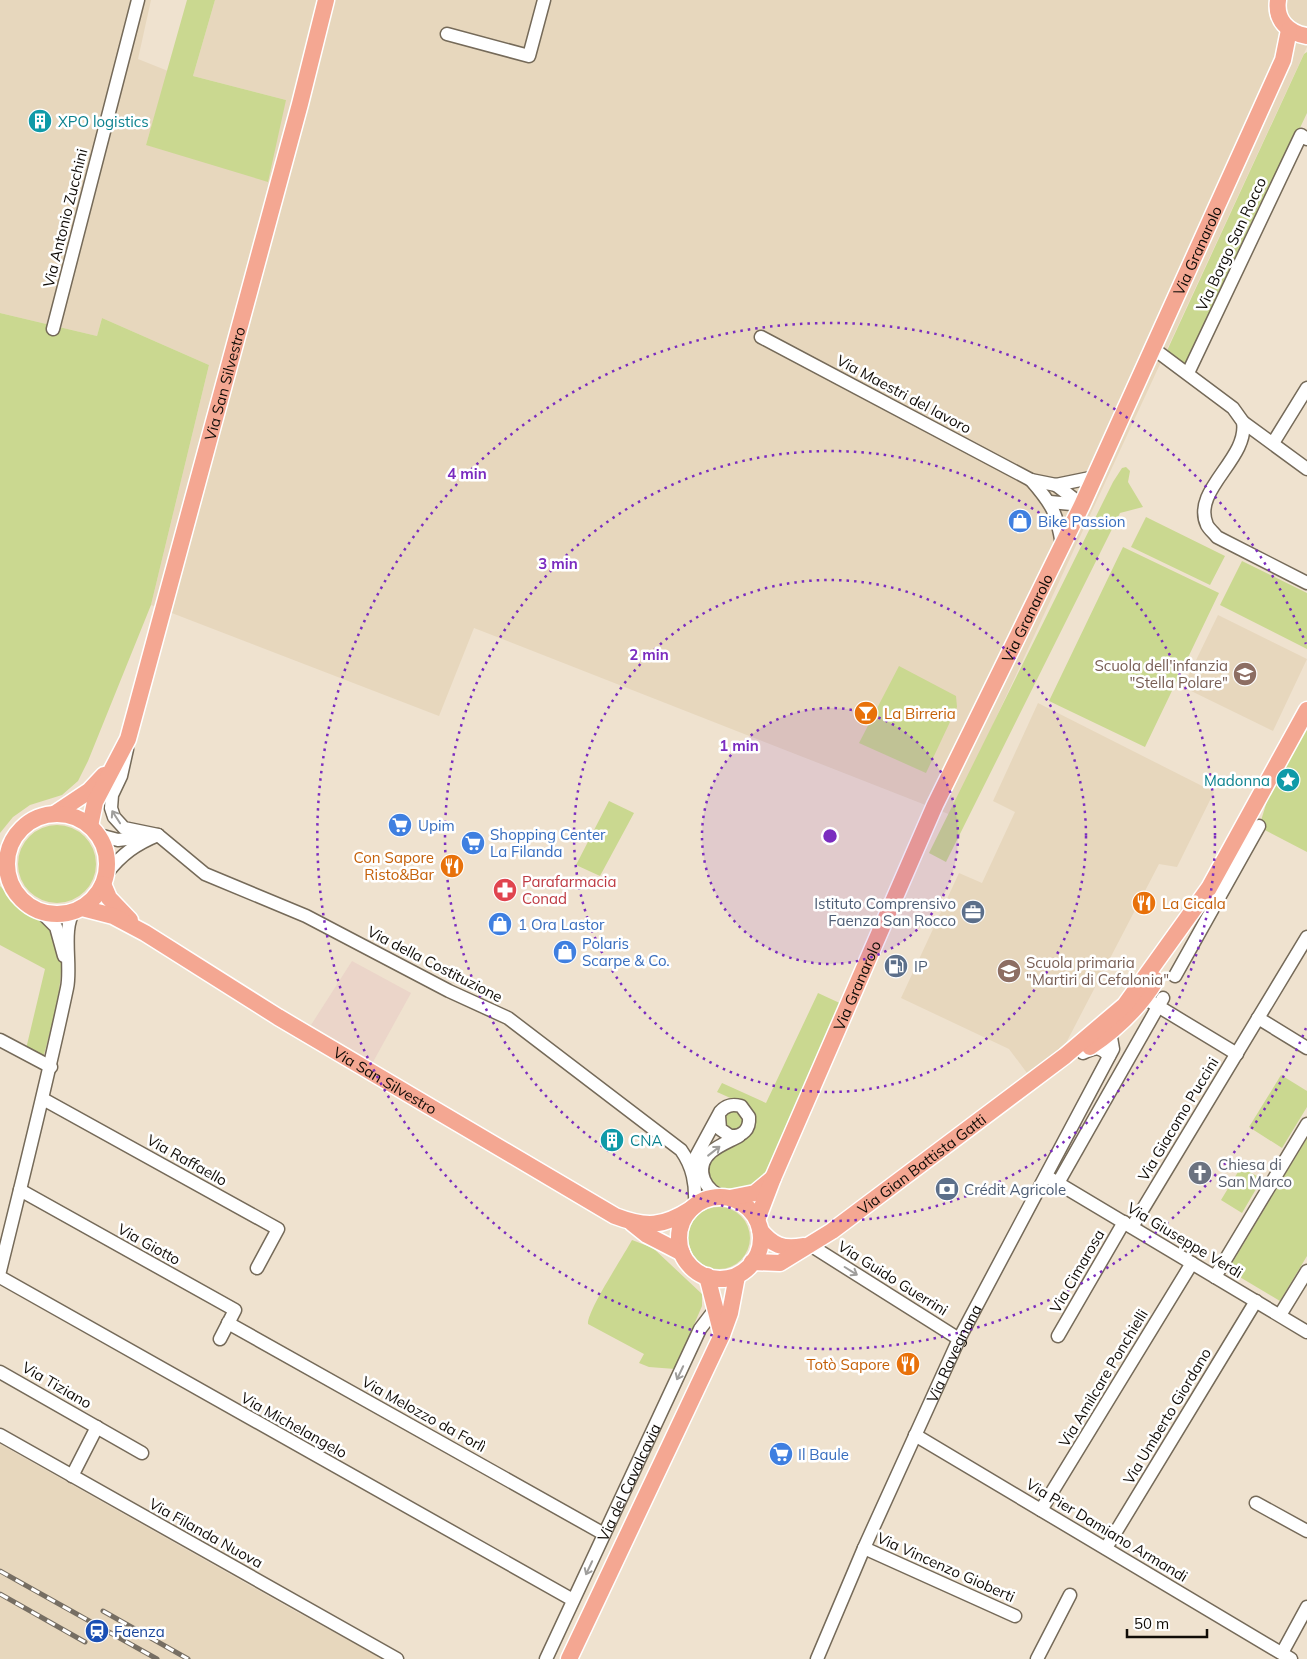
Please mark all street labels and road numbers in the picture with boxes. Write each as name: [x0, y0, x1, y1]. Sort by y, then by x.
street label: Via Antonio Zucchini: [39, 147, 91, 289]
street label: Via Borgo San Rocco: [1192, 174, 1270, 314]
street label: Via Granarolo: [1169, 203, 1225, 298]
street label: Via San Silvestro: [200, 324, 249, 443]
street label: Via Maestri del lavoro: [833, 350, 975, 438]
street label: Via Granarolo: [997, 570, 1056, 665]
street label: Via della Costituzione: [364, 922, 506, 1006]
street label: Via Granarolo: [829, 937, 885, 1033]
street label: Via San Silvestro: [330, 1042, 440, 1118]
street label: Via Giacomo Puccini: [1134, 1054, 1222, 1184]
street label: Via Gian Battista Gatti: [853, 1109, 990, 1218]
street label: Via Raffaello: [143, 1130, 231, 1190]
street label: Via Giuseppe Verdi: [1124, 1198, 1246, 1282]
street label: Via Giotto: [114, 1219, 184, 1269]
street label: Via Cimarosa: [1045, 1226, 1109, 1316]
street label: Via Guido Guerrini: [834, 1236, 952, 1320]
street label: Via Ravegnana: [922, 1301, 985, 1405]
street label: Via Amilcare Ponchielli: [1054, 1306, 1152, 1450]
street label: Via Umberto Giordano: [1119, 1344, 1215, 1488]
street label: Via Tiziano: [19, 1357, 95, 1413]
street label: Via Melozzo da Forlì: [359, 1372, 489, 1456]
street label: Via Michelangelo: [238, 1388, 350, 1462]
street label: Via del Cavalcavia: [593, 1420, 664, 1544]
street label: Via Pier Damiano Armandi: [1023, 1474, 1191, 1586]
street label: Via Filanda Nuova: [146, 1494, 266, 1572]
street label: Via Vincenzo Gioberti: [874, 1528, 1018, 1606]

